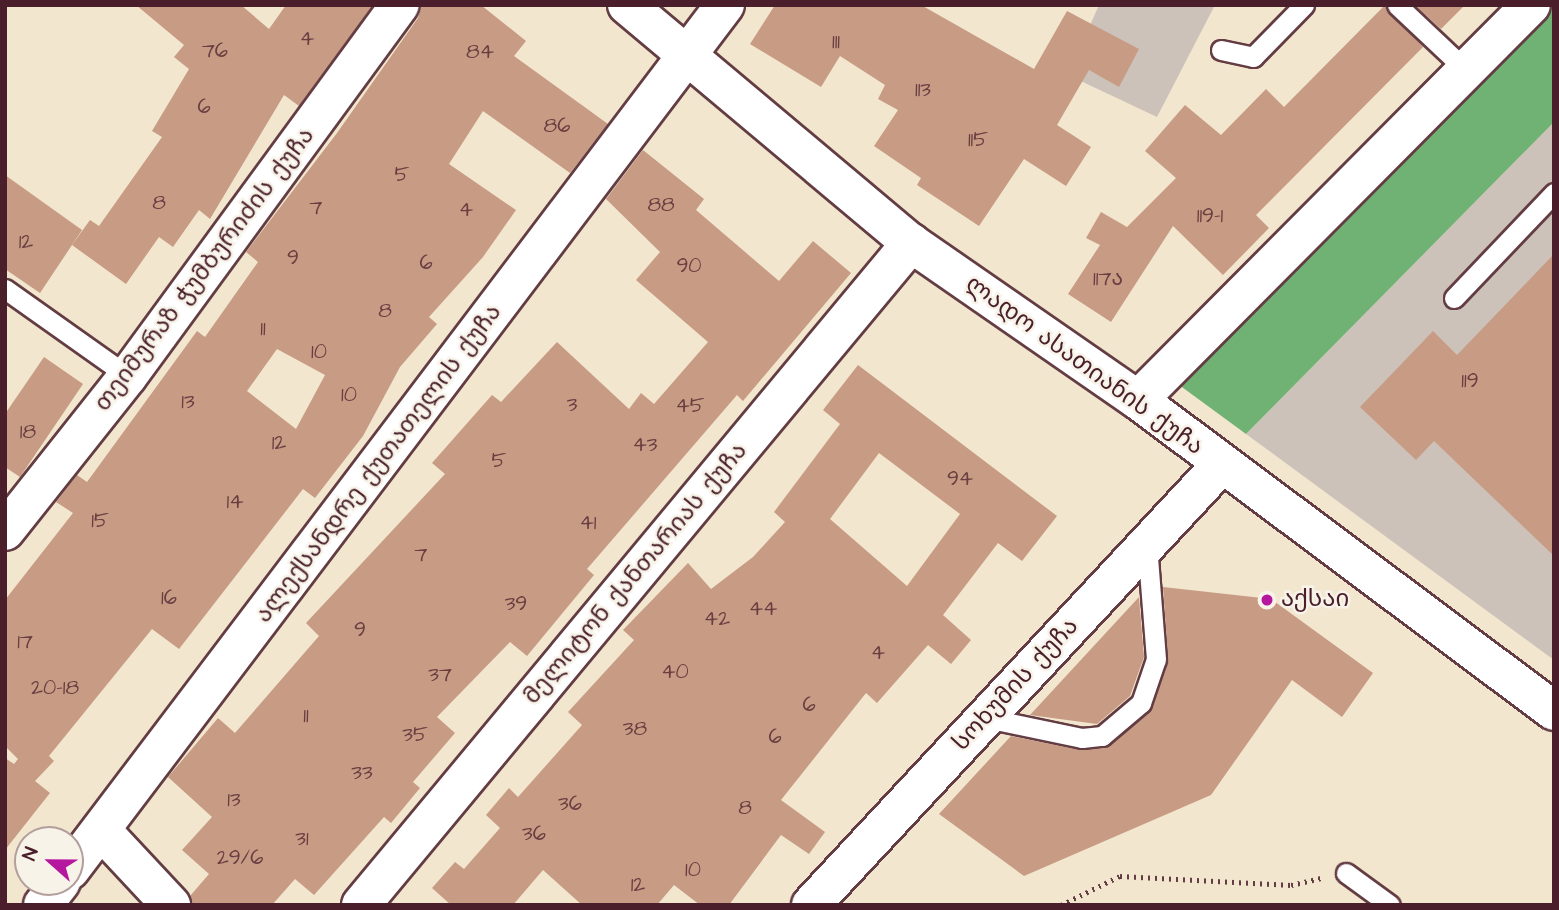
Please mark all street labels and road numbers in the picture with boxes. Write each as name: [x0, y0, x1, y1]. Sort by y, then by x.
street label: თეიმურაზ ჭუმბურიძის ქუჩა: [89, 123, 321, 417]
street label: ლადო ასათიანის ქუჩა: [960, 270, 1208, 462]
street label: ალექსანდრე ქუთათელის ქუჩა: [250, 299, 508, 629]
street label: მელიტონ ქანთარიას ქუჩა: [518, 437, 754, 711]
street label: სოხუმის ქუჩა: [947, 613, 1085, 757]

